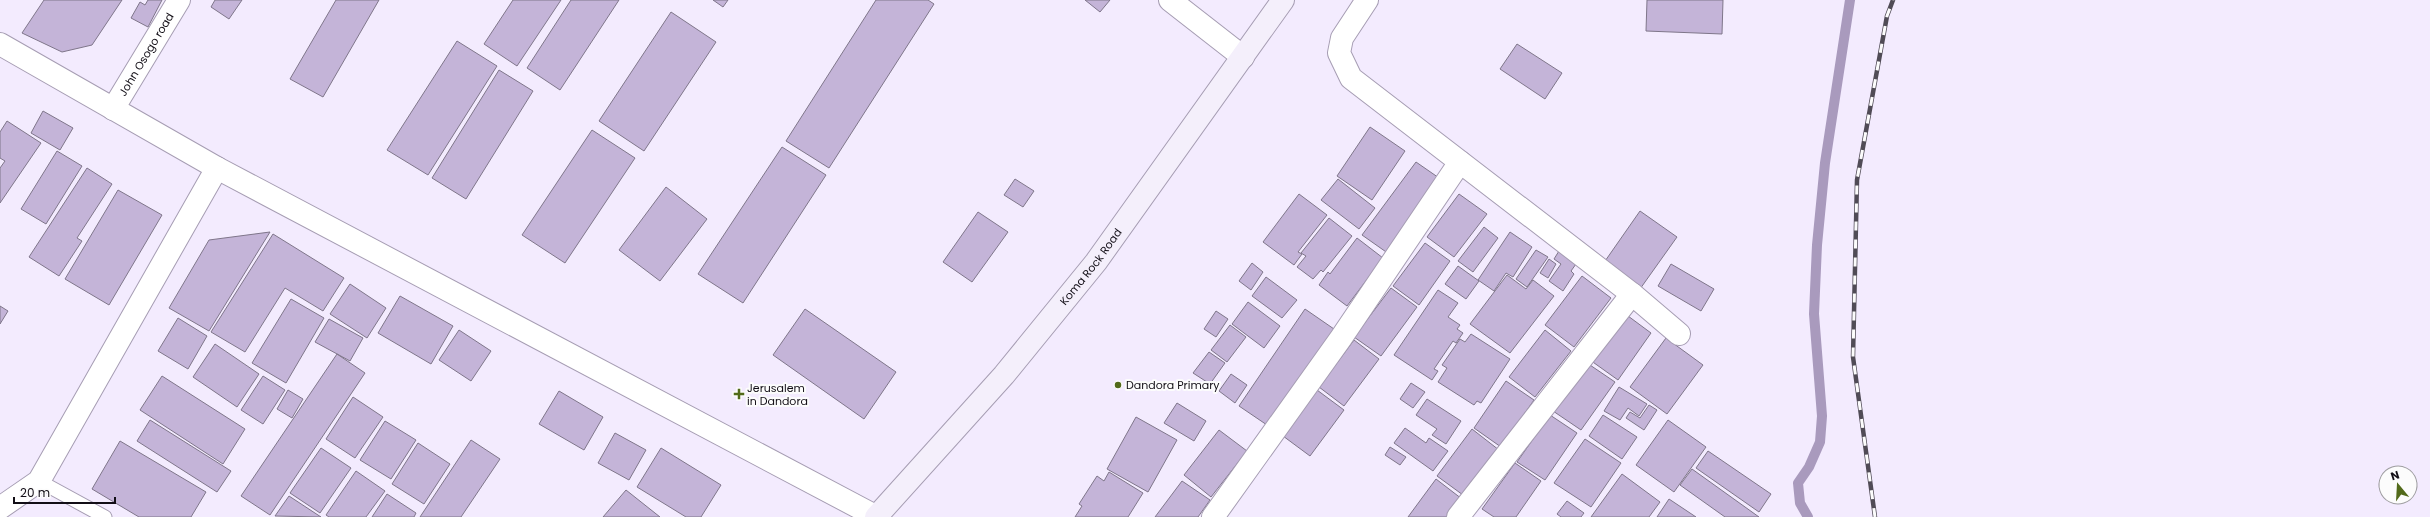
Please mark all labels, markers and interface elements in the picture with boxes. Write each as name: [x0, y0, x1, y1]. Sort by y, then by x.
street label: John Osogo road: [115, 10, 178, 99]
street label: Koma Rock Road: [1056, 225, 1126, 308]
place label: Dandora Primary: [1126, 377, 1220, 393]
place label: Jerusalem in Dandora: [747, 380, 808, 409]
marker: Dandora Primary: [1113, 380, 1123, 390]
marker: Jerusalem in Dandora: [734, 389, 744, 399]
north arrow: [2378, 465, 2418, 505]
text: N: [2388, 467, 2401, 484]
scale bar: [14, 479, 115, 505]
text: 20 m: [20, 484, 50, 501]

